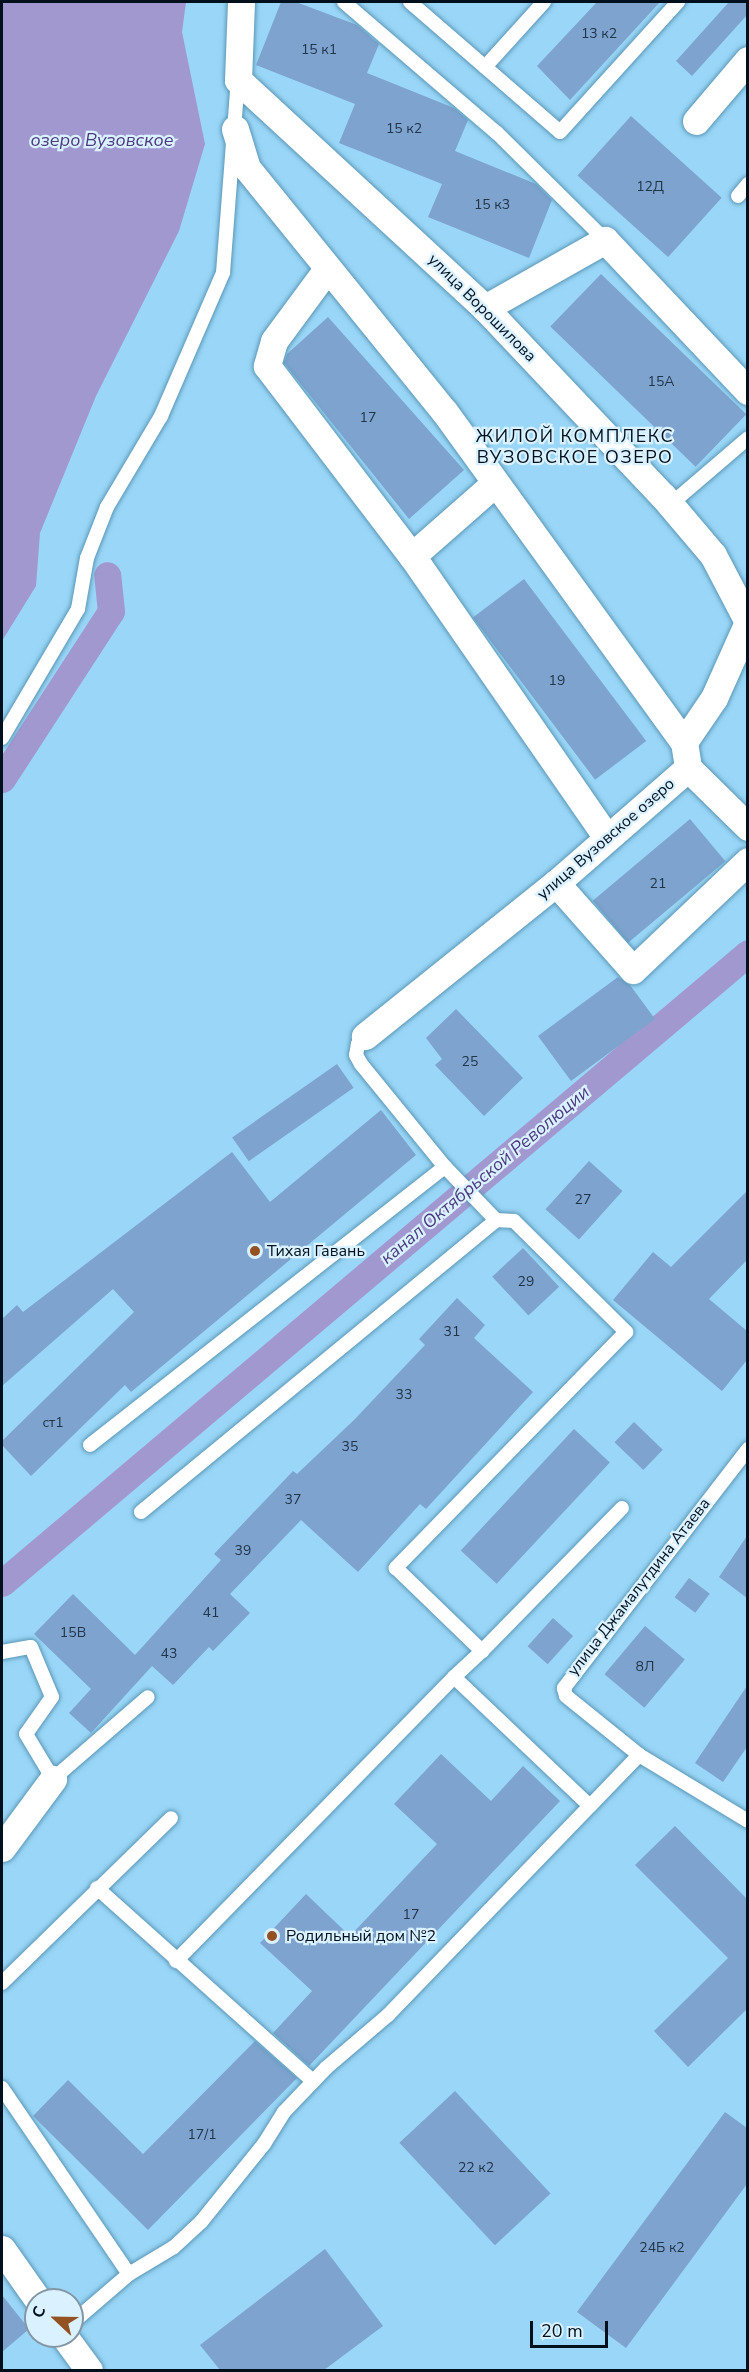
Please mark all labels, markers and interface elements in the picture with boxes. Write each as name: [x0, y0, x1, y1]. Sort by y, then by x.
house number: 13 к2: [581, 26, 617, 42]
house number: 15 к1: [301, 42, 337, 58]
house number: 15 к2: [386, 121, 422, 137]
water label: озеро Вузовское: [31, 129, 173, 151]
house number: 12Д: [636, 179, 664, 195]
house number: 15 к3: [474, 197, 510, 213]
street label: улица Ворошилова: [424, 250, 540, 366]
house number: 15А: [647, 374, 675, 390]
house number: 17: [360, 410, 376, 426]
district label: ЖИЛОЙ КОМПЛЕКС ВУЗОВСКОЕ ОЗЕРО: [476, 426, 674, 468]
house number: 19: [549, 673, 565, 689]
street label: улица Вузовское озеро: [533, 774, 679, 904]
house number: 21: [650, 876, 666, 892]
house number: 25: [462, 1054, 478, 1070]
water label: канал Октябрьской Революции: [376, 1081, 594, 1269]
house number: 27: [575, 1192, 591, 1208]
place label: Тихая Гавань: [267, 1241, 365, 1261]
marker: Тихая Гавань: [248, 1244, 262, 1258]
house number: 29: [518, 1274, 534, 1290]
house number: 31: [444, 1324, 460, 1340]
house number: 33: [396, 1387, 412, 1403]
house number: ст1: [42, 1415, 64, 1431]
house number: 35: [342, 1439, 358, 1455]
house number: 37: [285, 1492, 301, 1508]
street label: улица Джамалутдина Атаева: [564, 1494, 714, 1680]
house number: 39: [235, 1543, 251, 1559]
house number: 41: [203, 1605, 219, 1621]
house number: 15В: [60, 1625, 86, 1641]
house number: 43: [161, 1646, 177, 1662]
house number: 8Л: [636, 1659, 654, 1675]
house number: 17: [403, 1907, 419, 1923]
place label: Родильный дом №2: [286, 1926, 436, 1946]
marker: Родильный дом №2: [263, 1927, 281, 1945]
house number: 17/1: [187, 2127, 217, 2143]
house number: 22 к2: [458, 2160, 494, 2176]
house number: 24Б к2: [639, 2240, 685, 2256]
north arrow: [24, 2288, 84, 2348]
text: С: [27, 2303, 51, 2321]
scale bar: [533, 2309, 611, 2347]
text: 20 m: [541, 2319, 583, 2343]

